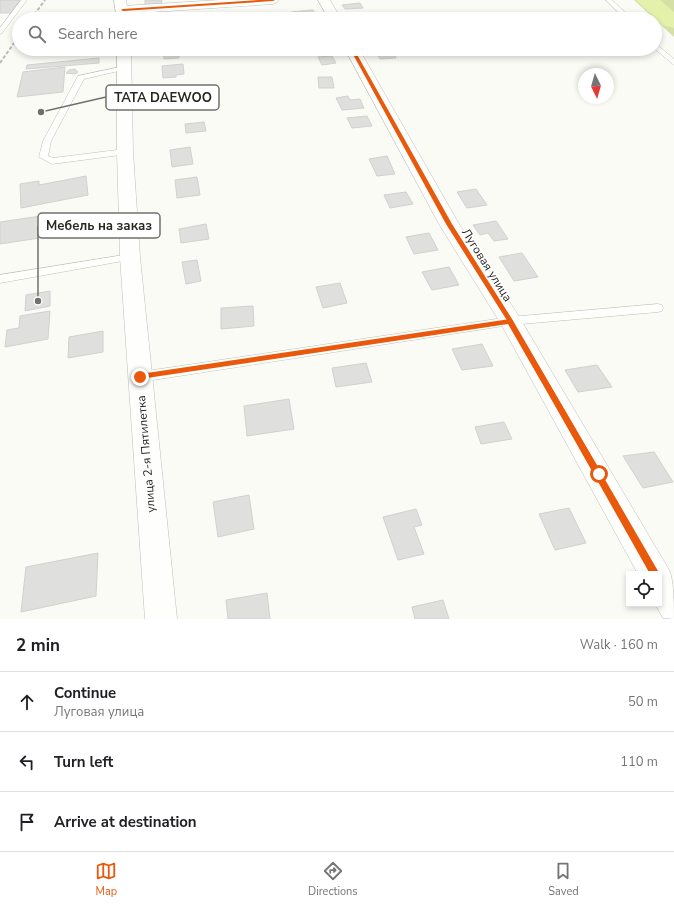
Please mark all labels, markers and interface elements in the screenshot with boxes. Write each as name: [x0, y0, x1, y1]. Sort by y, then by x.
search box: [12, 12, 662, 56]
icon: search: [26, 23, 48, 45]
text: Search here: [58, 24, 138, 44]
north arrow: [578, 68, 614, 104]
callout: TATA DAEWOO: [106, 85, 219, 110]
text: TATA DAEWOO: [114, 89, 212, 107]
callout: Мебель на заказ: [38, 213, 160, 238]
text: Мебель на заказ: [46, 217, 152, 235]
street label: Луговая улица: [458, 225, 516, 305]
route end: [131, 368, 149, 386]
street label: улица 2-я Пятилетка: [133, 395, 159, 513]
route start: [590, 465, 608, 483]
map controls: [626, 571, 662, 607]
button: locate: [626, 571, 662, 607]
text: 2 min: [16, 634, 60, 657]
text: Walk · 160 m: [580, 636, 658, 654]
text: Continue: [54, 683, 116, 703]
icon: ahead: [16, 691, 38, 713]
text: 50 m: [628, 693, 658, 711]
text: Луговая улица: [54, 703, 144, 721]
icon: left: [16, 751, 38, 773]
text: Turn left: [54, 752, 113, 772]
text: 110 m: [620, 753, 658, 771]
icon: arrive: [16, 811, 38, 833]
text: Arrive at destination: [54, 812, 197, 832]
tab: Map: [95, 860, 117, 899]
tab: Directions: [308, 860, 358, 899]
tab: Saved: [548, 860, 579, 899]

